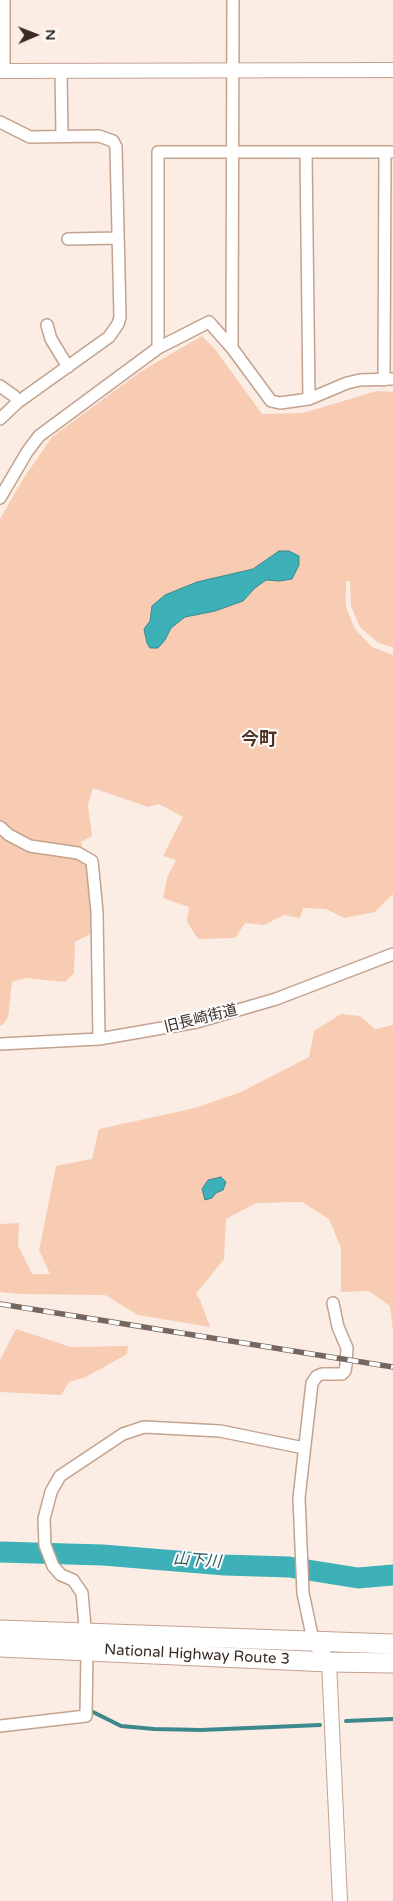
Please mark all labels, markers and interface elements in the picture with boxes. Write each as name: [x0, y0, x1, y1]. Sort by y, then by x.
north arrow: [10, 10, 60, 60]
text: N: [42, 29, 59, 41]
district label: 今町: [241, 729, 277, 751]
street label: 旧長崎街道: [162, 1001, 240, 1037]
water label: 山下川: [172, 1550, 222, 1572]
street label: National Highway Route 3: [104, 1641, 290, 1669]

